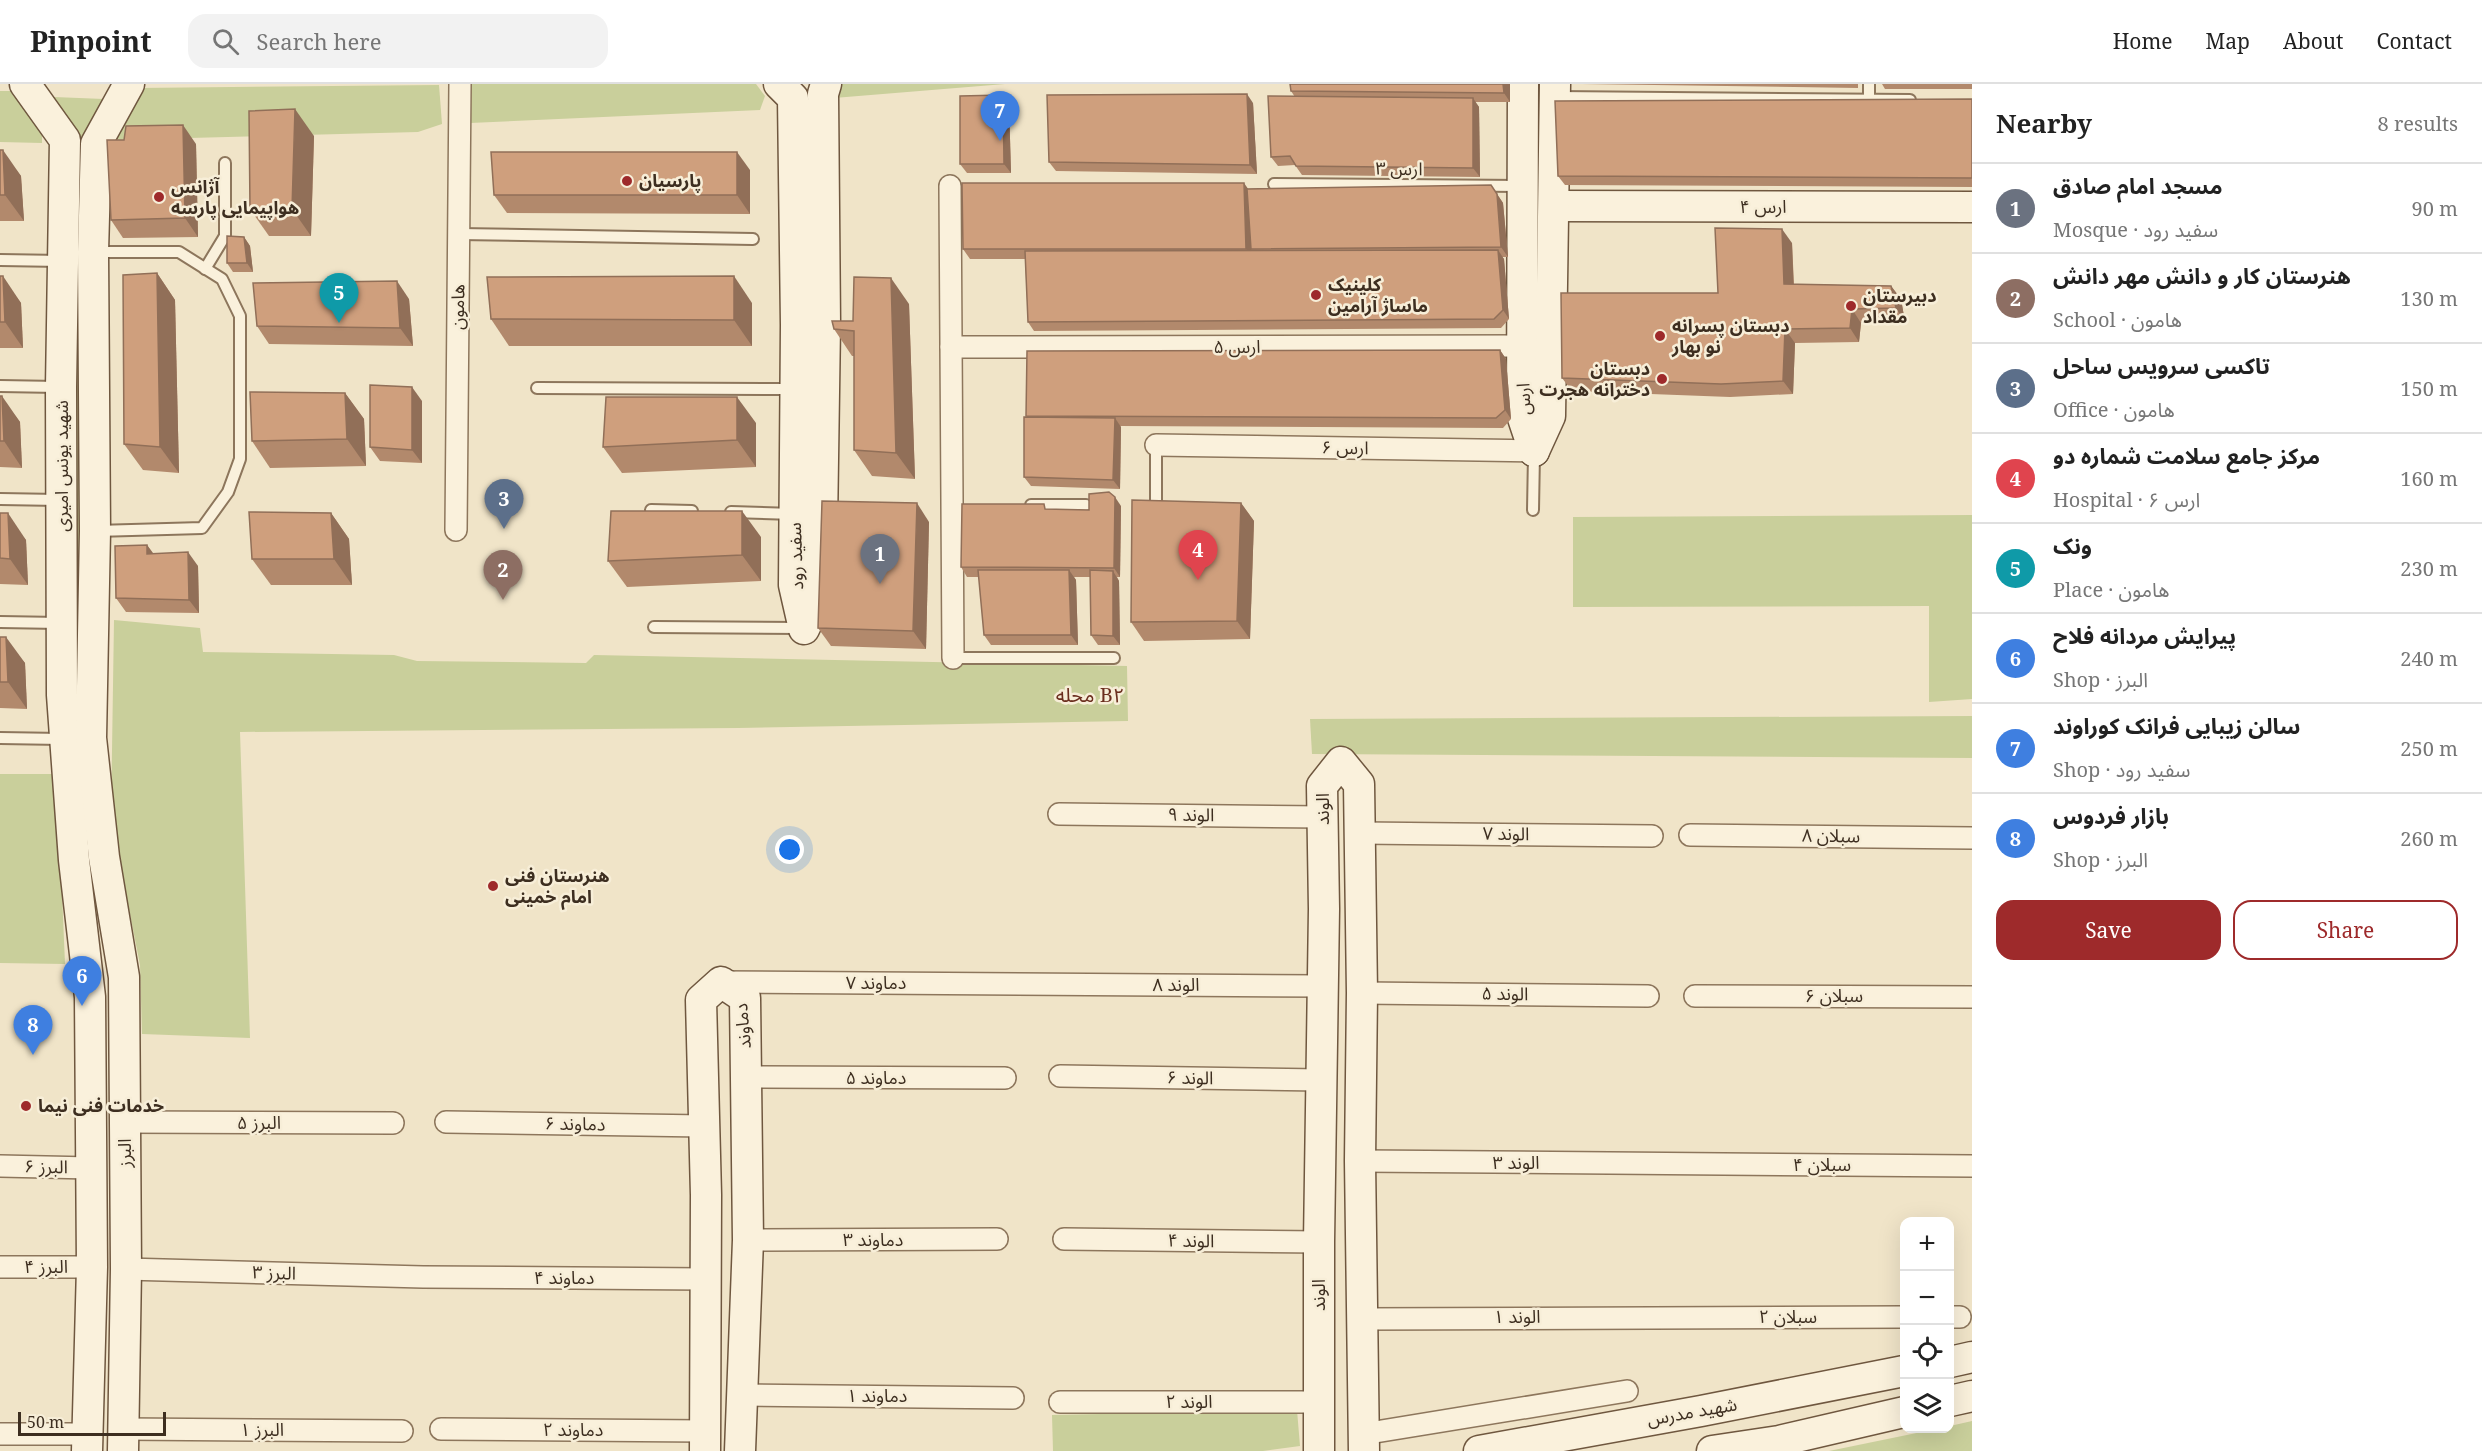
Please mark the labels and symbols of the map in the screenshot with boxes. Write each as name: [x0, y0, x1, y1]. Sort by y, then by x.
pin: 7: [980, 92, 1020, 141]
street label: ارس ۳: [1375, 156, 1423, 180]
place label: پارسیان: [639, 168, 702, 193]
place label: آژانس هواپیمایی پارسه: [171, 174, 299, 220]
marker: پارسیان: [620, 174, 634, 188]
marker: آژانس هواپیمایی پارسه: [152, 190, 166, 204]
street label: ارس ۴: [1739, 194, 1787, 218]
place label: کلینیک ماساژ آرامین: [1328, 272, 1428, 317]
pin: 5: [320, 274, 358, 323]
place label: دبیرستان مقداد: [1863, 283, 1936, 328]
street label: هامون: [445, 284, 469, 330]
marker: کلینیک ماساژ آرامین: [1309, 288, 1323, 302]
marker: دبیرستان مقداد: [1844, 299, 1858, 313]
place label: دبستان پسرانه نو بهار: [1671, 313, 1790, 358]
marker: دبستان پسرانه نو بهار: [1653, 329, 1667, 343]
street label: ارس ۵: [1213, 334, 1261, 358]
place label: دبستان دخترانه هجرت: [1539, 356, 1650, 401]
marker: دبستان دخترانه هجرت: [1655, 372, 1669, 386]
street label: ارس: [1510, 383, 1536, 416]
street label: شهید یونس امیری: [49, 400, 73, 532]
street label: ارس ۶: [1321, 435, 1369, 459]
pin: 3: [484, 480, 524, 529]
street label: سفید رود: [782, 522, 808, 590]
pin: 4: [1178, 530, 1218, 580]
pin: 1: [860, 534, 900, 584]
pin: 2: [484, 550, 522, 600]
district label: محله B۲: [1056, 681, 1124, 708]
street label: الوند: [1310, 793, 1334, 825]
street label: الوند ۹: [1167, 802, 1215, 826]
street label: الوند ۷: [1482, 821, 1530, 845]
street label: سبلان ۸: [1802, 822, 1860, 848]
your location: [775, 835, 804, 864]
place label: هنرستان فنی امام خمینی: [505, 863, 610, 910]
marker: هنرستان فنی امام خمینی: [486, 879, 500, 893]
pin: 6: [62, 956, 101, 1006]
street label: دماوند ۷: [846, 970, 906, 994]
street label: الوند ۸: [1153, 972, 1199, 996]
street label: الوند ۵: [1481, 981, 1529, 1005]
street label: سبلان ۶: [1805, 983, 1863, 1007]
street label: دماوند: [728, 1002, 756, 1050]
pin: 8: [14, 1006, 52, 1055]
street label: دماوند ۵: [846, 1065, 906, 1089]
street label: الوند ۶: [1166, 1065, 1214, 1089]
place label: خدمات فنی نیما: [38, 1093, 164, 1117]
marker: خدمات فنی نیما: [19, 1099, 33, 1113]
street label: البرز ۵: [237, 1110, 281, 1134]
street label: دماوند ۶: [544, 1110, 606, 1136]
street label: البرز: [112, 1139, 136, 1168]
street label: الوند ۳: [1493, 1150, 1539, 1174]
street label: سبلان ۴: [1793, 1152, 1851, 1176]
street label: البرز ۶: [24, 1154, 68, 1178]
street label: دماوند ۳: [843, 1227, 903, 1251]
street label: الوند ۴: [1167, 1228, 1215, 1252]
street label: البرز ۴: [24, 1254, 68, 1278]
street label: البرز ۳: [252, 1259, 296, 1285]
street label: دماوند ۴: [534, 1265, 594, 1289]
street label: الوند: [1306, 1279, 1330, 1311]
street label: الوند ۱: [1494, 1304, 1540, 1328]
street label: سبلان ۲: [1759, 1304, 1817, 1328]
street label: دماوند ۱: [847, 1383, 907, 1407]
street label: الوند ۲: [1166, 1389, 1212, 1413]
street label: شهید مدرس: [1645, 1391, 1739, 1431]
scale bar: [18, 1409, 166, 1436]
street label: البرز ۱: [240, 1417, 284, 1441]
street label: دماوند ۲: [543, 1417, 603, 1441]

